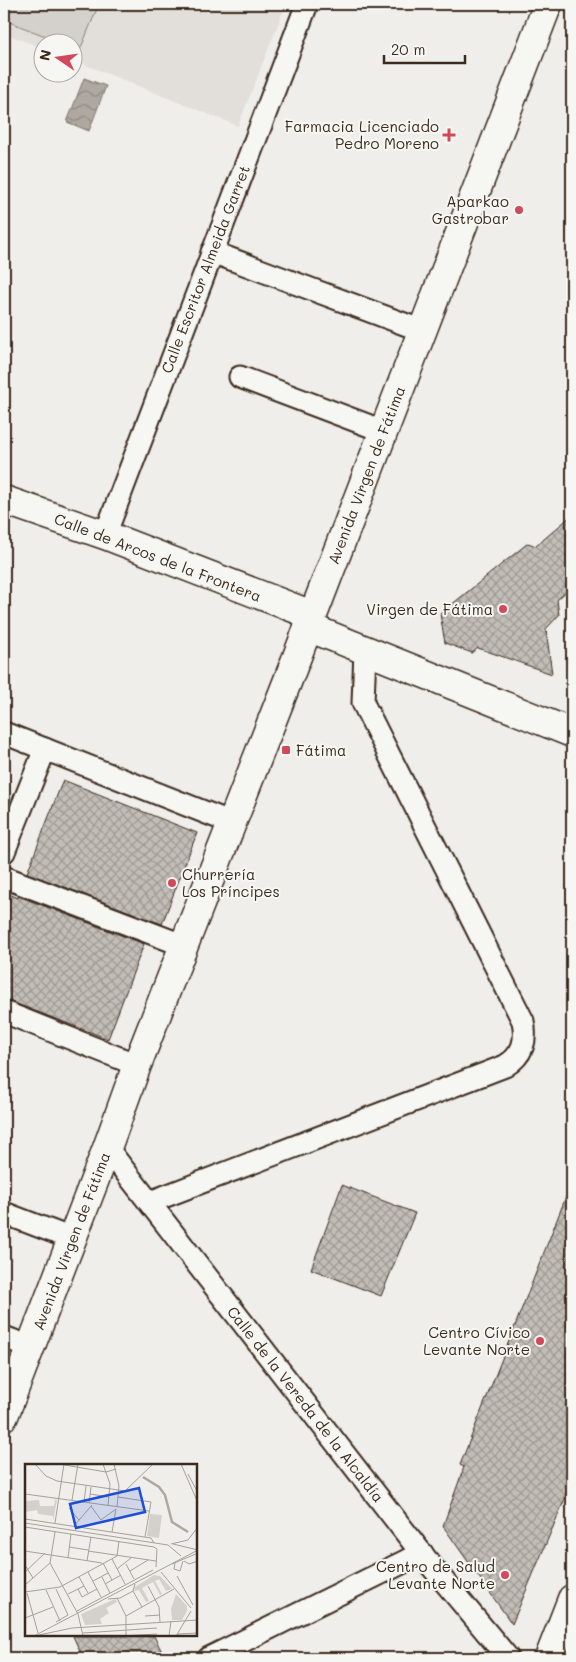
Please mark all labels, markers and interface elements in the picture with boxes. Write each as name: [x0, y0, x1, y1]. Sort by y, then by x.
north arrow: [32, 32, 82, 82]
scale bar: [384, 32, 465, 64]
text: 20 m: [391, 39, 425, 59]
text: N: [34, 48, 55, 62]
place label: Farmacia Licenciado Pedro Moreno: [285, 116, 439, 153]
marker: Farmacia Licenciado Pedro Moreno: [443, 129, 455, 141]
street label: Calle Escritor Almeida Garret: [156, 162, 254, 376]
place label: Aparkao Gastrobar: [432, 191, 509, 228]
marker: Aparkao Gastrobar: [513, 204, 525, 216]
street label: Avenida Virgen de Fátima: [323, 383, 409, 567]
street label: Calle de Arcos de la Frontera: [52, 508, 264, 606]
place label: Virgen de Fátima: [366, 599, 493, 619]
marker: Virgen de Fátima: [497, 603, 509, 615]
place label: Fátima: [296, 740, 346, 760]
marker: Fátima: [280, 744, 292, 756]
place label: Churrería Los Príncipes: [182, 864, 280, 901]
marker: Churrería Los Príncipes: [166, 877, 178, 889]
street label: Avenida Virgen de Fátima: [28, 1149, 114, 1333]
street label: Calle de la Vereda de la Alcaldía: [223, 1302, 389, 1506]
place label: Centro Cívico Levante Norte: [423, 1322, 530, 1359]
marker: Centro Cívico Levante Norte: [534, 1335, 546, 1347]
inset map: [25, 1464, 198, 1637]
place label: Centro de Salud Levante Norte: [376, 1556, 495, 1593]
marker: Centro de Salud Levante Norte: [499, 1569, 511, 1581]

